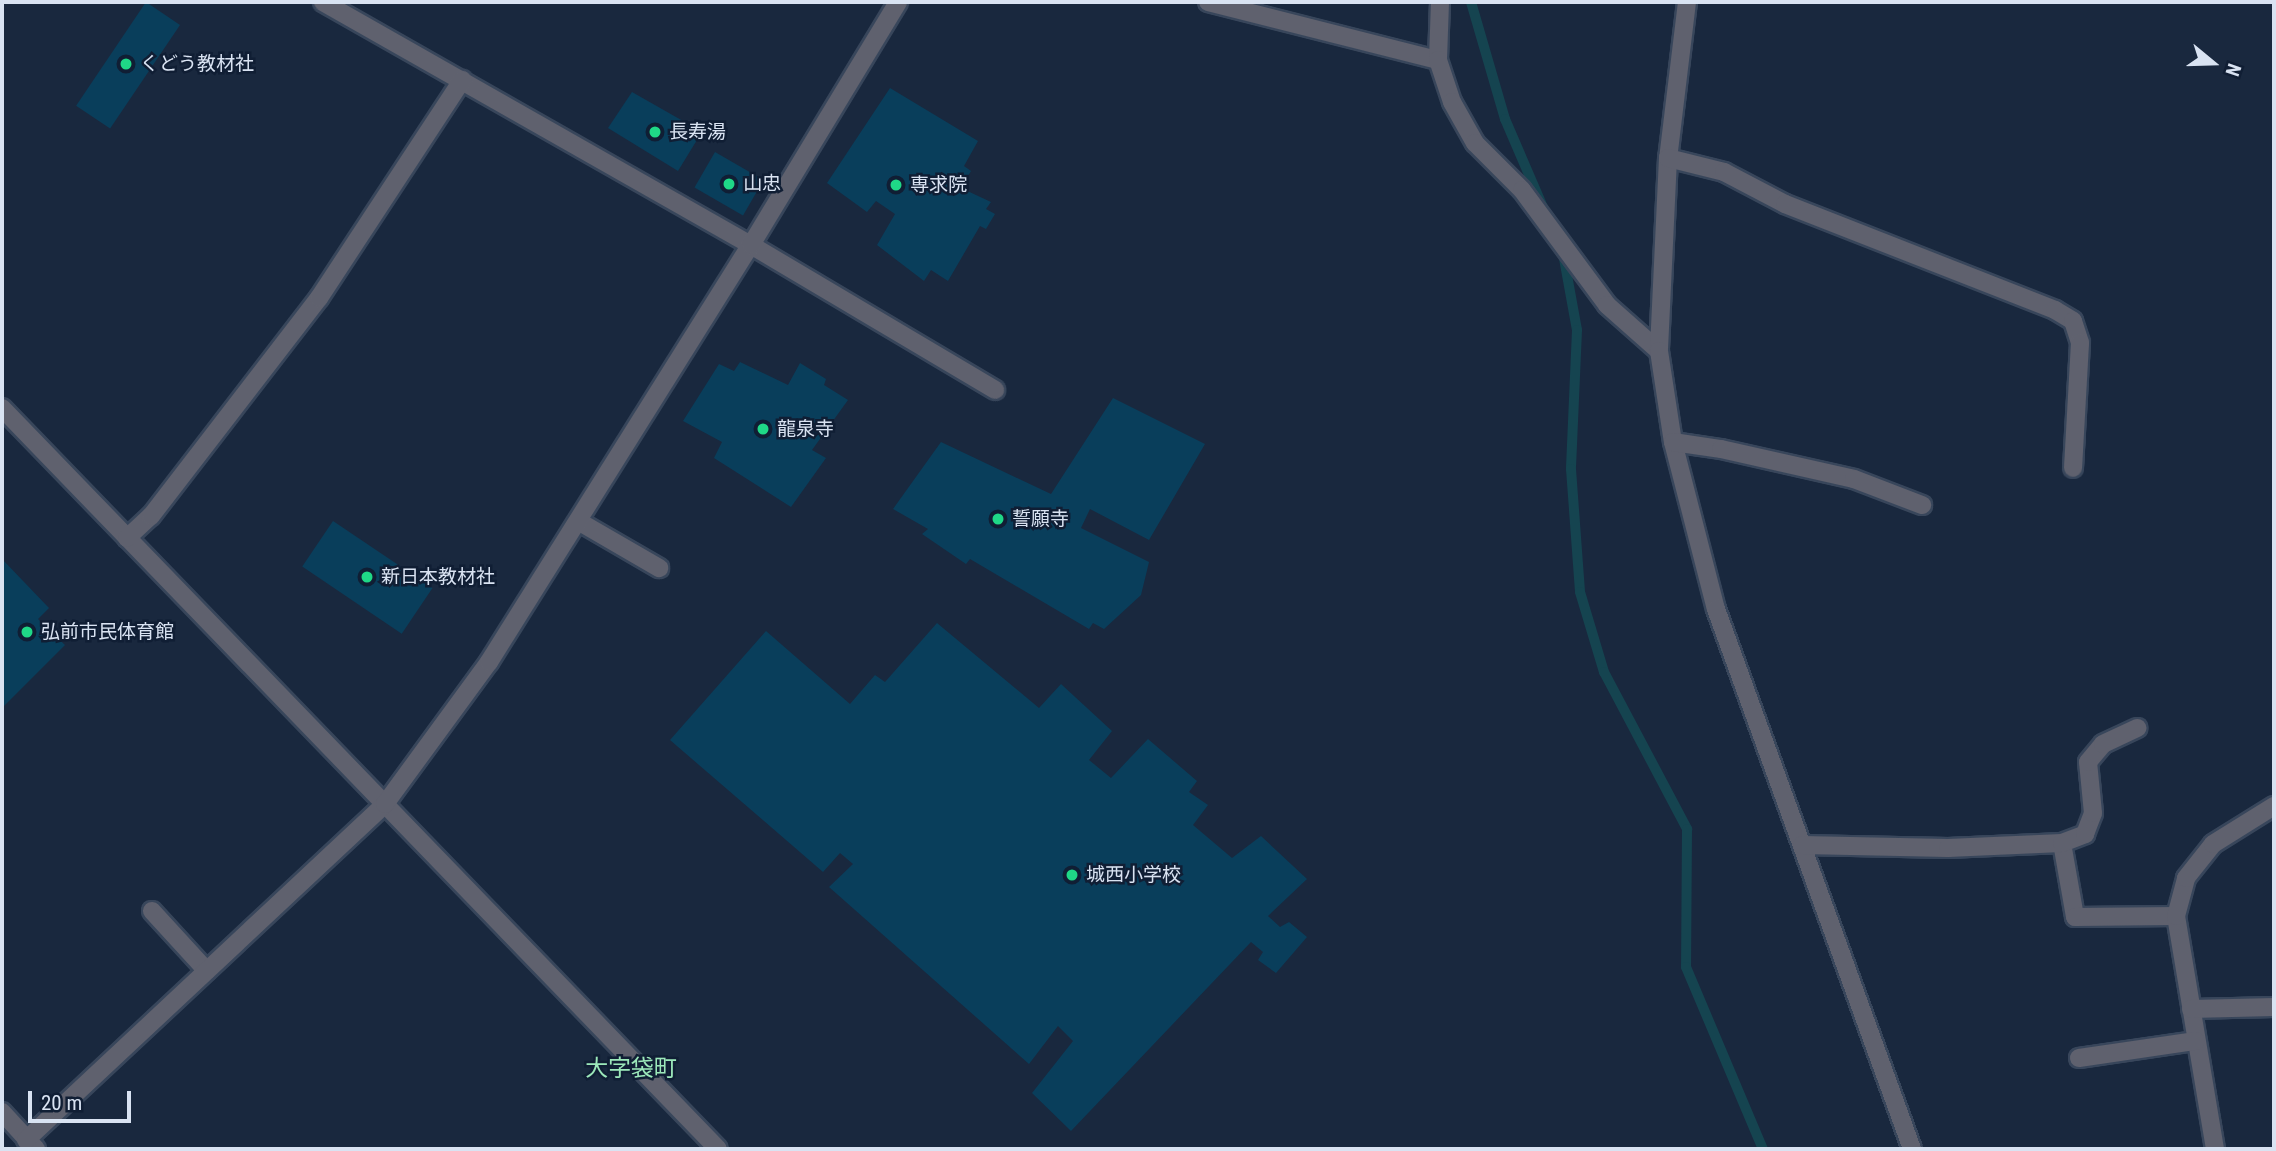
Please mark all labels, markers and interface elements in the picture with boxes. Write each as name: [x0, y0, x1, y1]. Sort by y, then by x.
north arrow: [2178, 28, 2248, 98]
place label: くどう教材社: [140, 53, 254, 75]
marker: くどう教材社: [118, 56, 134, 72]
text: N: [2221, 61, 2246, 79]
place label: 長寿湯: [669, 121, 726, 143]
marker: 長寿湯: [647, 124, 663, 140]
place label: 山忠: [743, 173, 781, 195]
place label: 専求院: [910, 174, 967, 196]
marker: 山忠: [721, 176, 737, 192]
marker: 専求院: [888, 177, 904, 193]
place label: 龍泉寺: [777, 418, 834, 440]
marker: 龍泉寺: [755, 421, 771, 437]
place label: 誓願寺: [1012, 508, 1069, 530]
marker: 誓願寺: [990, 511, 1006, 527]
place label: 新日本教材社: [381, 566, 495, 588]
marker: 新日本教材社: [359, 569, 375, 585]
place label: 弘前市民体育館: [41, 621, 174, 643]
marker: 弘前市民体育館: [19, 624, 35, 640]
place label: 城西小学校: [1086, 864, 1181, 886]
marker: 城西小学校: [1064, 867, 1080, 883]
district label: 大字袋町: [585, 1055, 677, 1083]
scale bar: [32, 1078, 135, 1122]
text: 20 m: [41, 1091, 82, 1115]

